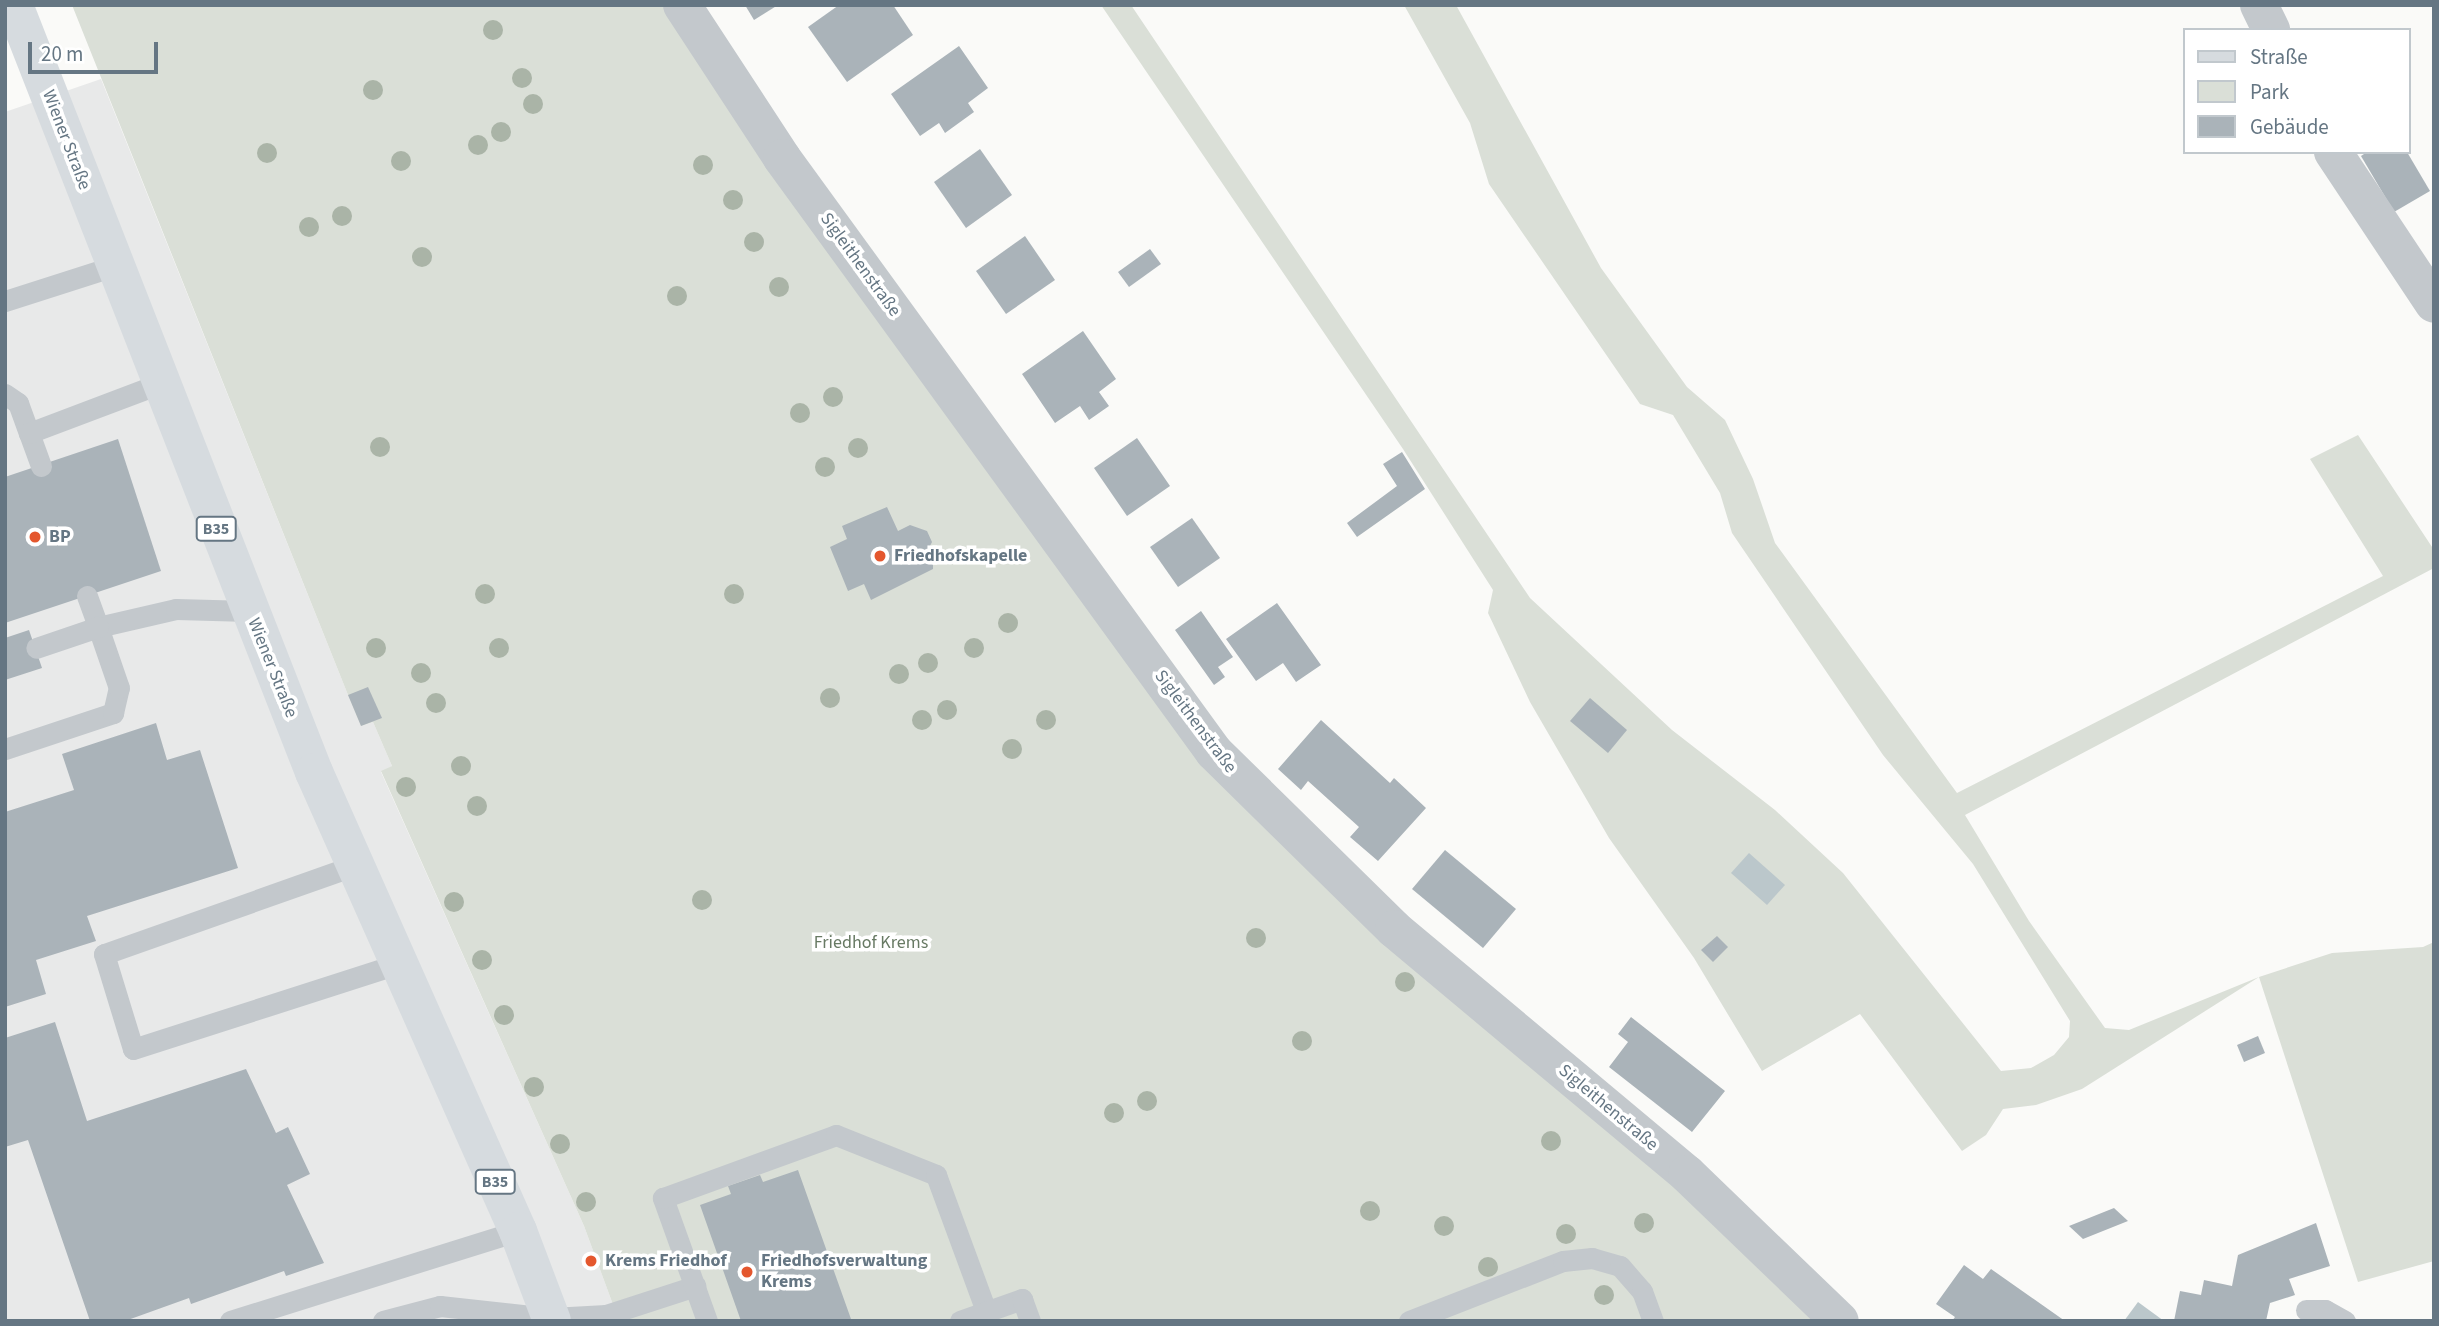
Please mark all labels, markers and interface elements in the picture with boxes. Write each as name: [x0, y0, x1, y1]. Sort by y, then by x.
scale bar: [32, 28, 161, 72]
legend: [2184, 28, 2411, 154]
text: 20 m: [41, 39, 83, 69]
text: Straße: [2250, 42, 2308, 72]
text: Park: [2250, 77, 2289, 107]
street label: Wiener Straße: [37, 87, 95, 193]
text: Gebäude: [2250, 112, 2329, 142]
street label: Sigleithenstraße: [815, 209, 905, 321]
road number: B35: [195, 516, 237, 542]
place label: BP: [49, 526, 71, 548]
marker: BP: [27, 529, 43, 545]
place label: Friedhofskapelle: [894, 545, 1027, 567]
marker: Friedhofskapelle: [872, 548, 888, 564]
street label: Wiener Straße: [242, 615, 302, 721]
street label: Sigleithenstraße: [1149, 666, 1241, 778]
park label: Friedhof Krems: [814, 932, 928, 954]
street label: Sigleithenstraße: [1554, 1060, 1662, 1156]
road number: B35: [474, 1170, 516, 1194]
place label: Krems Friedhof: [605, 1250, 727, 1272]
place label: Friedhofsverwaltung Krems: [761, 1251, 927, 1294]
marker: Krems Friedhof: [583, 1253, 599, 1269]
marker: Friedhofsverwaltung Krems: [739, 1264, 755, 1280]

